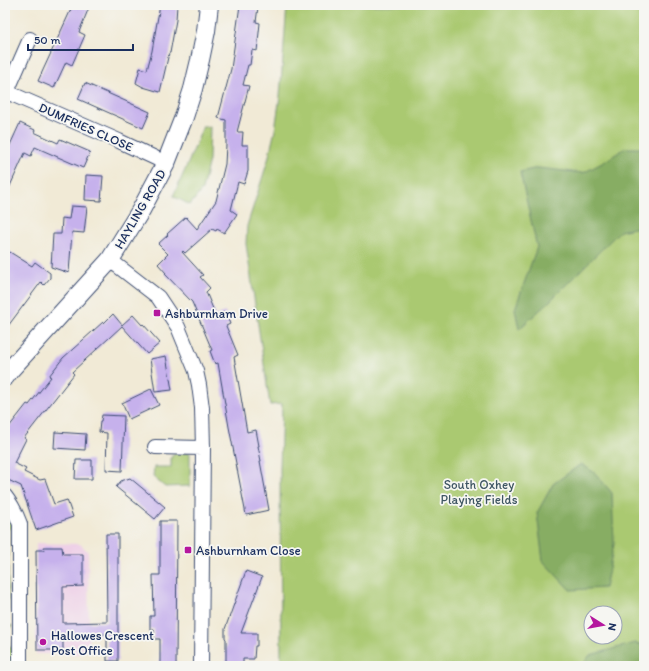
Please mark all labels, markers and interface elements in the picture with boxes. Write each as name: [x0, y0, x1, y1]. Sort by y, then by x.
scale bar: [28, 26, 133, 52]
text: 50 m: [34, 33, 60, 47]
street label: DUMFRIES CLOSE: [36, 99, 136, 155]
street label: HAYLING ROAD: [111, 166, 169, 252]
place label: Ashburnham Drive: [165, 306, 268, 321]
marker: Ashburnham Drive: [152, 308, 162, 318]
park label: South Oxhey Playing Fields: [441, 477, 518, 507]
place label: Ashburnham Close: [196, 543, 301, 558]
marker: Ashburnham Close: [183, 545, 193, 555]
north arrow: [583, 605, 623, 645]
text: N: [605, 622, 619, 632]
place label: Hallowes Crescent Post Office: [51, 628, 154, 658]
marker: Hallowes Crescent Post Office: [38, 637, 48, 647]

